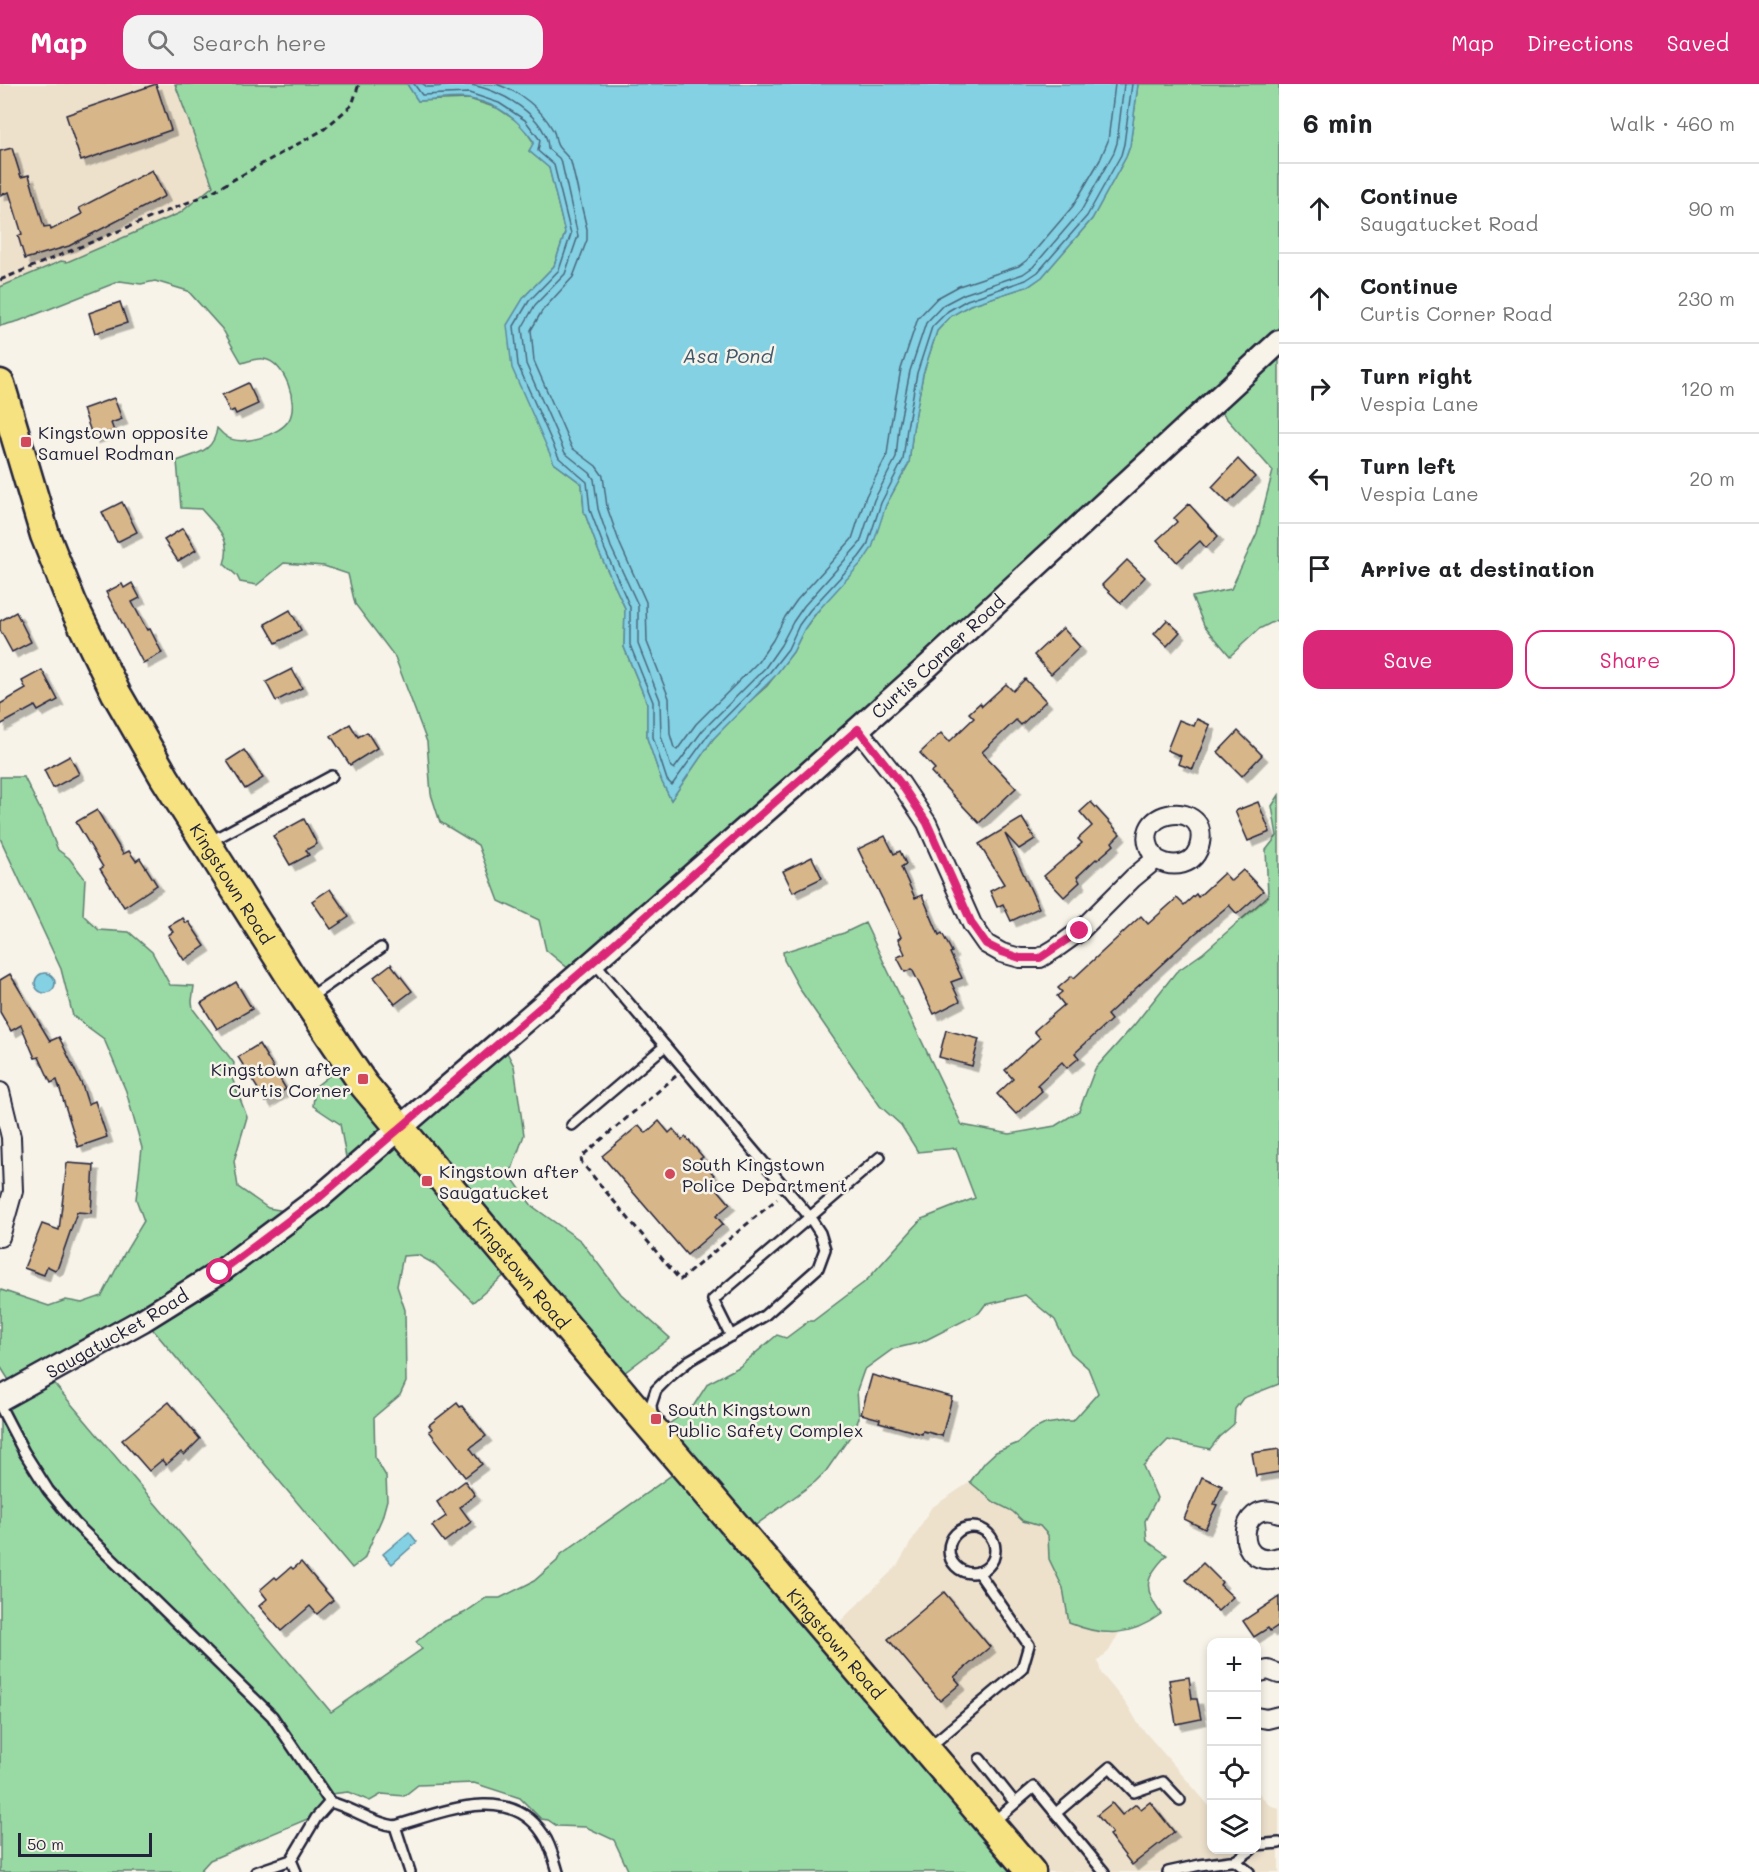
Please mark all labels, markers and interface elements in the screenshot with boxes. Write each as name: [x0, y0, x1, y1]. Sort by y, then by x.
search box: [123, 15, 543, 69]
text: Map: [30, 24, 87, 60]
icon: search: [144, 26, 177, 59]
text: Search here: [192, 28, 326, 57]
text: Map: [1451, 29, 1494, 56]
text: Directions: [1527, 29, 1634, 56]
text: Saved: [1667, 29, 1729, 56]
text: 6 min: [1303, 106, 1372, 140]
text: Walk · 460 m: [1609, 110, 1735, 136]
text: Continue: [1360, 181, 1458, 210]
icon: ahead: [1303, 192, 1336, 225]
text: 90 m: [1689, 195, 1735, 221]
text: Saugatucket Road: [1360, 210, 1538, 236]
text: Continue: [1360, 271, 1458, 300]
icon: ahead: [1303, 282, 1336, 315]
text: 230 m: [1677, 285, 1735, 311]
text: Curtis Corner Road: [1360, 300, 1552, 326]
water label: Asa Pond: [683, 342, 774, 368]
text: Turn right: [1360, 361, 1472, 390]
icon: right: [1303, 372, 1336, 405]
text: 120 m: [1680, 375, 1735, 401]
text: Vespia Lane: [1360, 390, 1479, 416]
place label: Kingstown opposite Samuel Rodman: [38, 420, 209, 465]
marker: Kingstown opposite Samuel Rodman: [19, 435, 33, 449]
text: Turn left: [1360, 451, 1456, 480]
icon: left: [1303, 462, 1336, 495]
text: 20 m: [1689, 465, 1735, 491]
text: Vespia Lane: [1360, 480, 1479, 506]
icon: arrive: [1303, 552, 1336, 585]
text: Arrive at destination: [1360, 554, 1595, 583]
street label: Curtis Corner Road: [866, 589, 1010, 724]
button: Save: [1303, 630, 1513, 689]
button: Share: [1525, 630, 1735, 689]
street label: Kingstown Road: [185, 819, 279, 949]
route end: [1066, 917, 1092, 943]
place label: Kingstown after Curtis Corner: [211, 1057, 351, 1102]
marker: Kingstown after Curtis Corner: [356, 1072, 370, 1086]
place label: South Kingstown Police Department: [682, 1152, 847, 1197]
place label: Kingstown after Saugatucket: [439, 1159, 579, 1204]
marker: South Kingstown Police Department: [663, 1167, 677, 1181]
marker: Kingstown after Saugatucket: [420, 1174, 434, 1188]
street label: Kingstown Road: [468, 1212, 575, 1334]
route start: [206, 1258, 232, 1284]
street label: Saugatucket Road: [41, 1283, 193, 1384]
place label: South Kingstown Public Safety Complex: [668, 1397, 863, 1442]
marker: South Kingstown Public Safety Complex: [649, 1412, 663, 1426]
street label: Kingstown Road: [782, 1583, 890, 1704]
map controls: [1207, 1638, 1261, 1854]
button: +: [1207, 1638, 1261, 1692]
button: −: [1207, 1692, 1261, 1746]
button: locate: [1207, 1746, 1261, 1800]
button: layers: [1207, 1800, 1261, 1854]
scale bar: [18, 1830, 152, 1858]
text: 50 m: [27, 1833, 64, 1854]

